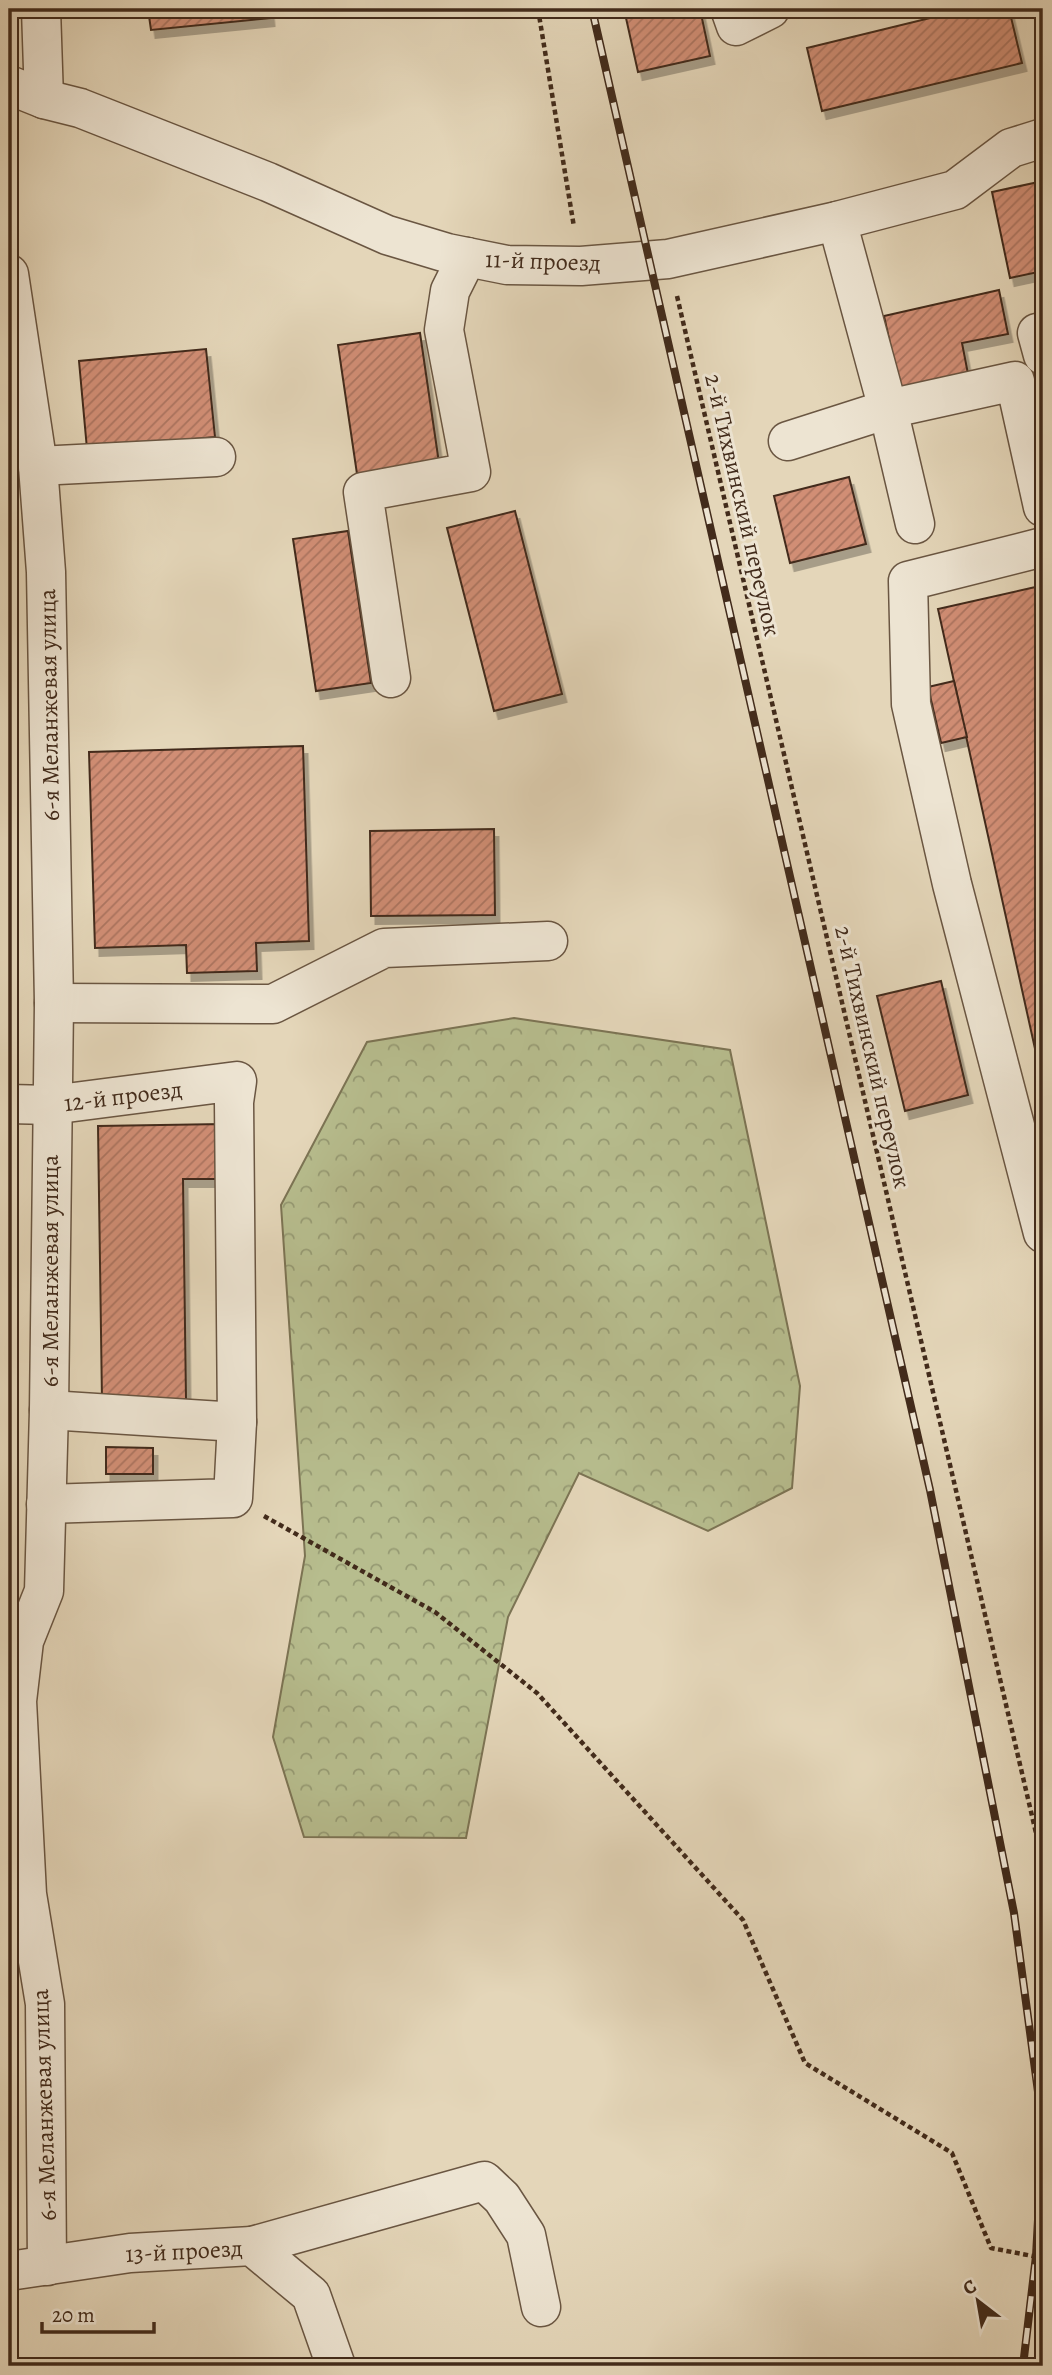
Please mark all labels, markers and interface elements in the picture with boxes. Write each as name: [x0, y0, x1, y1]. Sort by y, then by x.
street label: 11-й проезд: [485, 243, 601, 279]
street label: 2-й Тихвинский переулок: [697, 371, 789, 639]
street label: 6-я Меланжевая улица: [31, 589, 67, 821]
street label: 2-й Тихвинский переулок: [827, 923, 919, 1191]
street label: 12-й проезд: [62, 1073, 184, 1119]
street label: 6-я Меланжевая улица: [34, 1155, 66, 1387]
street label: 6-я Меланжевая улица: [24, 1988, 64, 2222]
street label: 13-й проезд: [124, 2232, 244, 2270]
north arrow: [944, 2266, 1014, 2336]
text: С: [958, 2273, 981, 2301]
scale bar: [42, 2291, 154, 2335]
text: 20 m: [52, 2301, 95, 2329]

